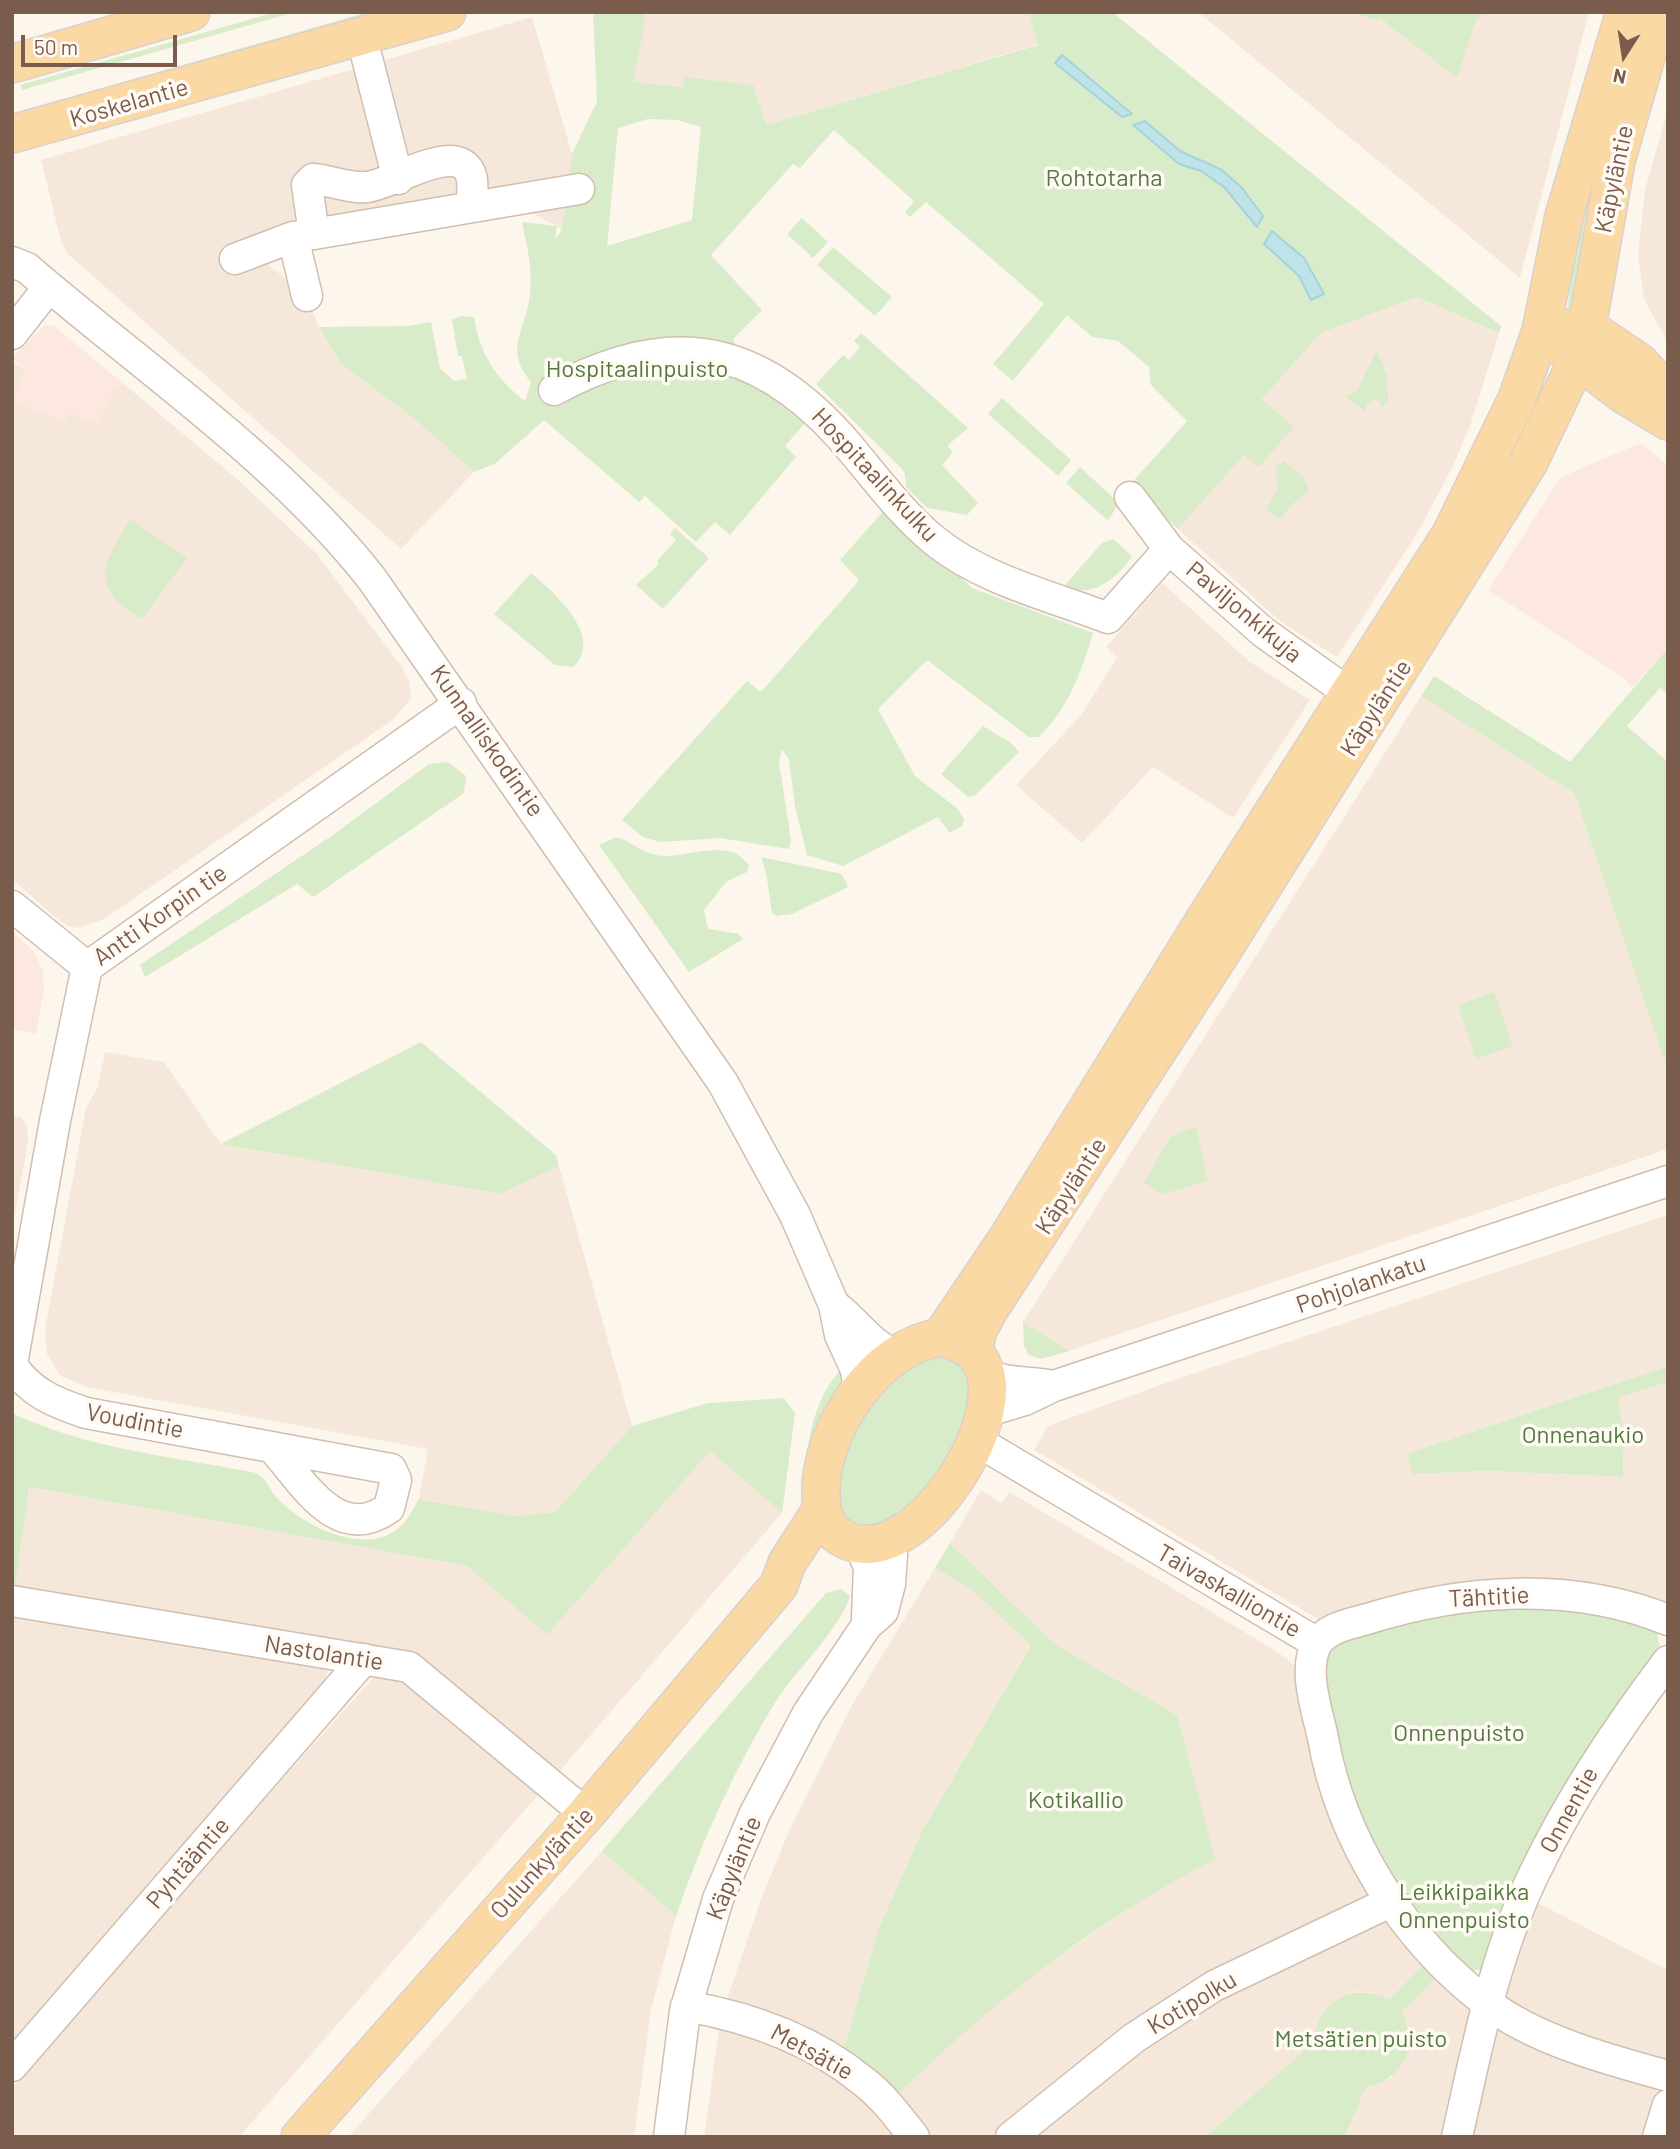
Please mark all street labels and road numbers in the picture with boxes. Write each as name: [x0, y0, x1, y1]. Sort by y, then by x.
street label: Koskelantie: [67, 72, 191, 134]
street label: Käpyläntie: [1589, 123, 1639, 235]
street label: Hospitaalinkulku: [806, 402, 944, 548]
street label: Paviljonkikuja: [1180, 555, 1308, 669]
street label: Käpyläntie: [1334, 654, 1418, 762]
street label: Kunnalliskodintie: [424, 659, 550, 823]
street label: Antti Korpin tie: [88, 858, 232, 972]
street label: Käpyläntie: [1029, 1132, 1113, 1240]
street label: Pohjolankatu: [1292, 1248, 1430, 1320]
street label: Voudintie: [84, 1397, 186, 1445]
street label: Taivaskalliontie: [1152, 1538, 1306, 1644]
street label: Tähtitie: [1448, 1581, 1530, 1613]
street label: Nastolantie: [263, 1629, 385, 1677]
street label: Onnentie: [1534, 1762, 1604, 1858]
street label: Oulunkyläntie: [484, 1801, 600, 1925]
street label: Pyhtääntie: [140, 1811, 236, 1915]
street label: Käpyläntie: [700, 1812, 768, 1924]
street label: Kotipolku: [1142, 1965, 1242, 2041]
street label: Metsätie: [766, 2018, 858, 2086]

